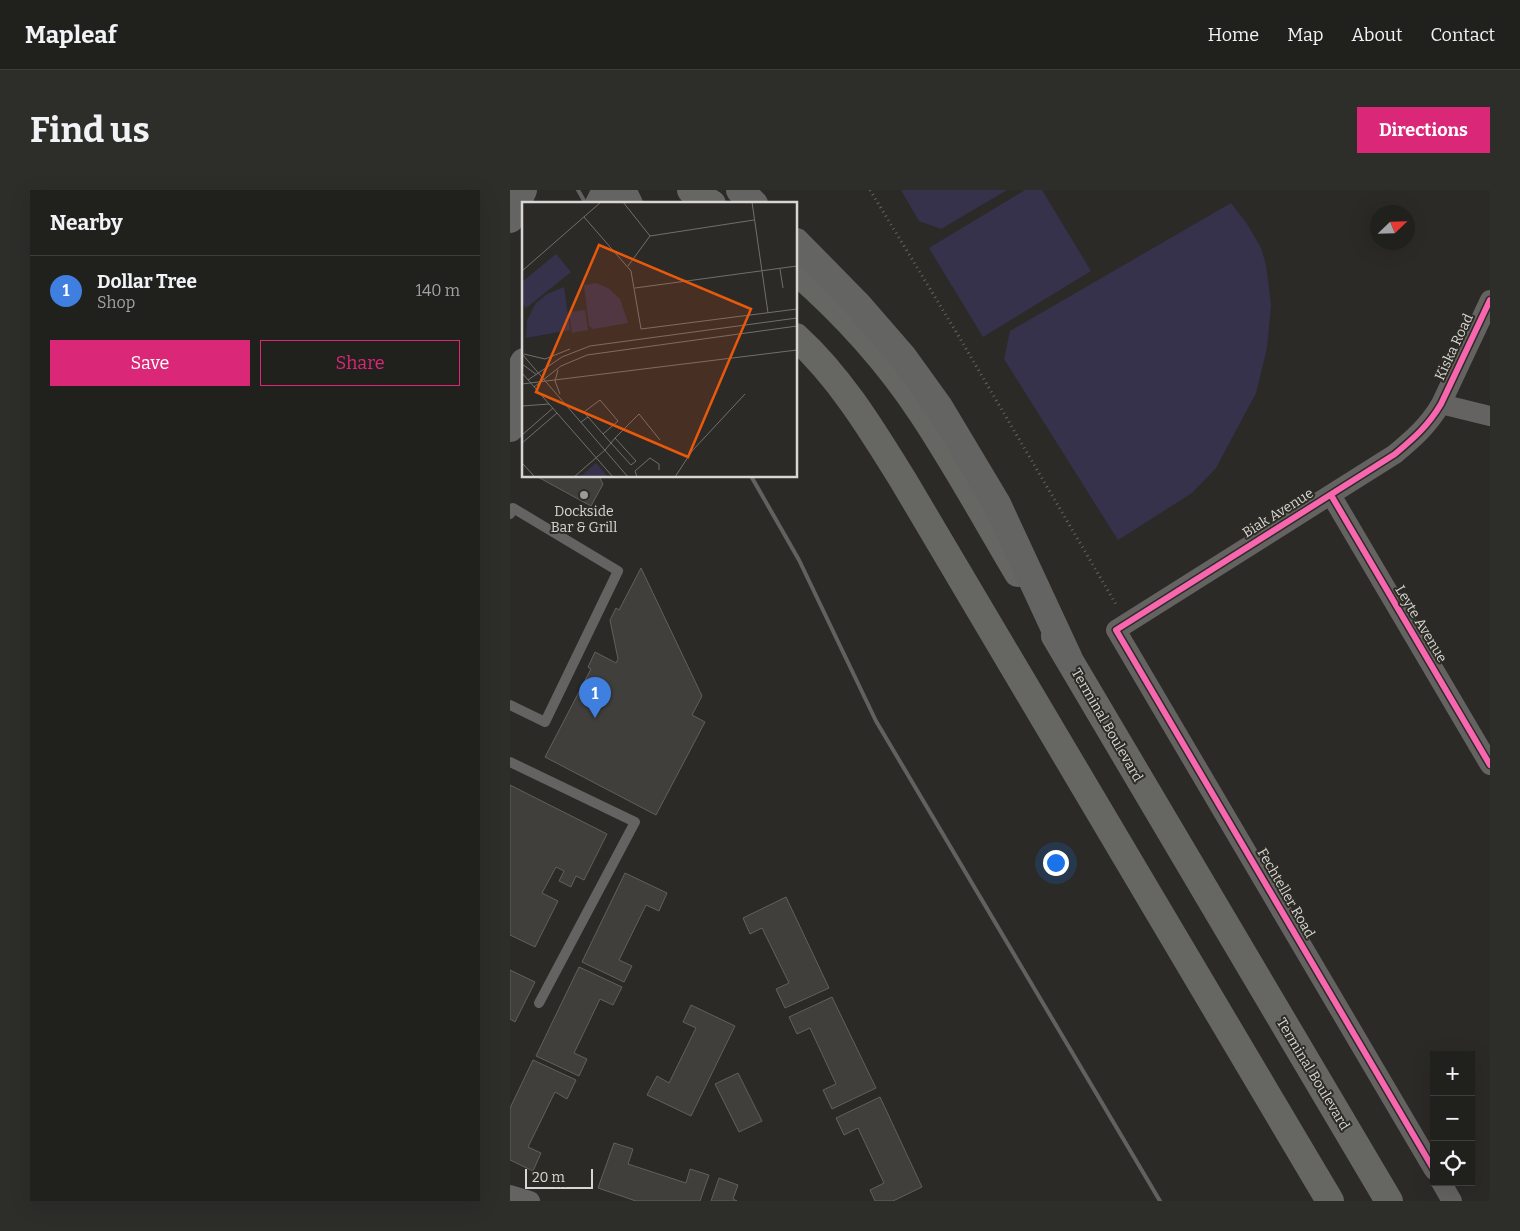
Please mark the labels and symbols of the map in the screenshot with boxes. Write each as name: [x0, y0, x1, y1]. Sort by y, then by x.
inset map: [522, 202, 798, 478]
north arrow: [1370, 205, 1415, 250]
street label: Kiska Road: [1431, 311, 1477, 383]
street label: Biak Avenue: [1239, 484, 1317, 542]
marker: Dockside Bar & Grill: [578, 489, 590, 501]
place label: Dockside Bar & Grill: [551, 503, 617, 536]
street label: Leyte Avenue: [1391, 582, 1451, 666]
street label: Terminal Boulevard: [1068, 665, 1146, 785]
pin: 1: [579, 677, 611, 718]
street label: Fechteller Road: [1253, 845, 1319, 941]
your location: [1043, 850, 1069, 876]
street label: Terminal Boulevard: [1273, 1015, 1353, 1133]
scale bar: [525, 1166, 592, 1189]

